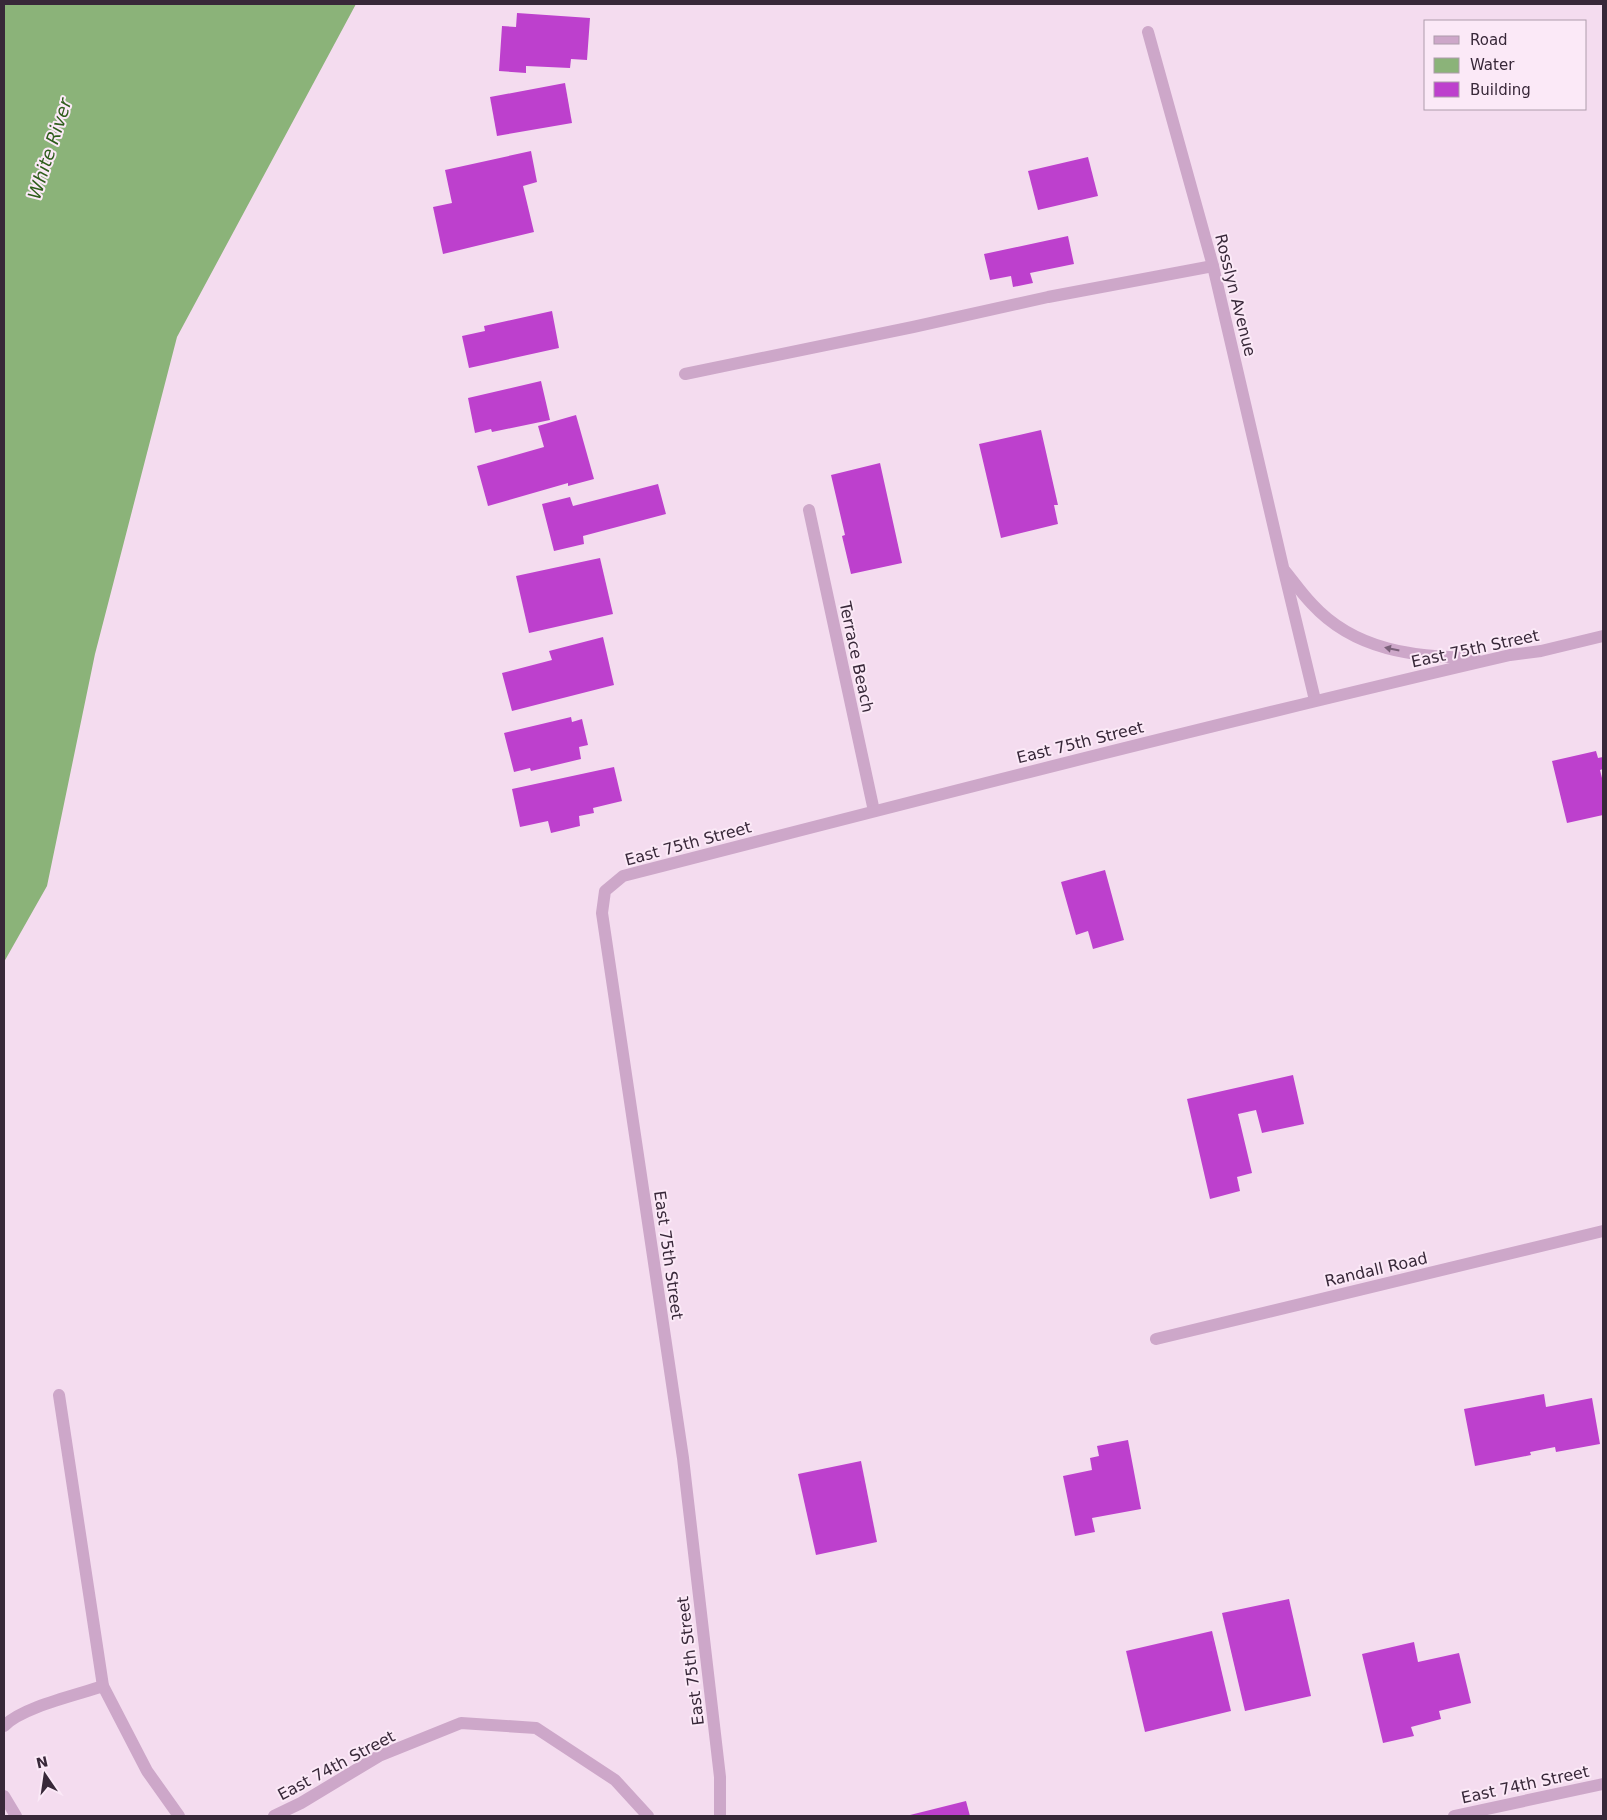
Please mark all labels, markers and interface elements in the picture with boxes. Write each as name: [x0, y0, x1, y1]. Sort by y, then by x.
legend: [1424, 20, 1587, 110]
text: Road: [1470, 31, 1508, 49]
text: Water: [1470, 56, 1515, 74]
text: Building: [1470, 81, 1531, 99]
water label: White River: [23, 94, 76, 202]
street label: Rosslyn Avenue: [1211, 232, 1260, 358]
street label: Terrace Beach: [835, 599, 878, 714]
street label: East 75th Street: [1410, 626, 1541, 671]
one-way arrow: [1383, 645, 1399, 653]
street label: East 75th Street: [1015, 718, 1146, 767]
street label: East 75th Street: [623, 817, 753, 869]
street label: East 75th Street: [650, 1189, 687, 1321]
street label: Randall Road: [1323, 1248, 1429, 1291]
street label: East 75th Street: [673, 1595, 708, 1727]
street label: East 74th Street: [274, 1727, 398, 1804]
north arrow: [20, 1750, 70, 1800]
text: N: [35, 1753, 50, 1771]
street label: East 74th Street: [1460, 1762, 1591, 1807]

